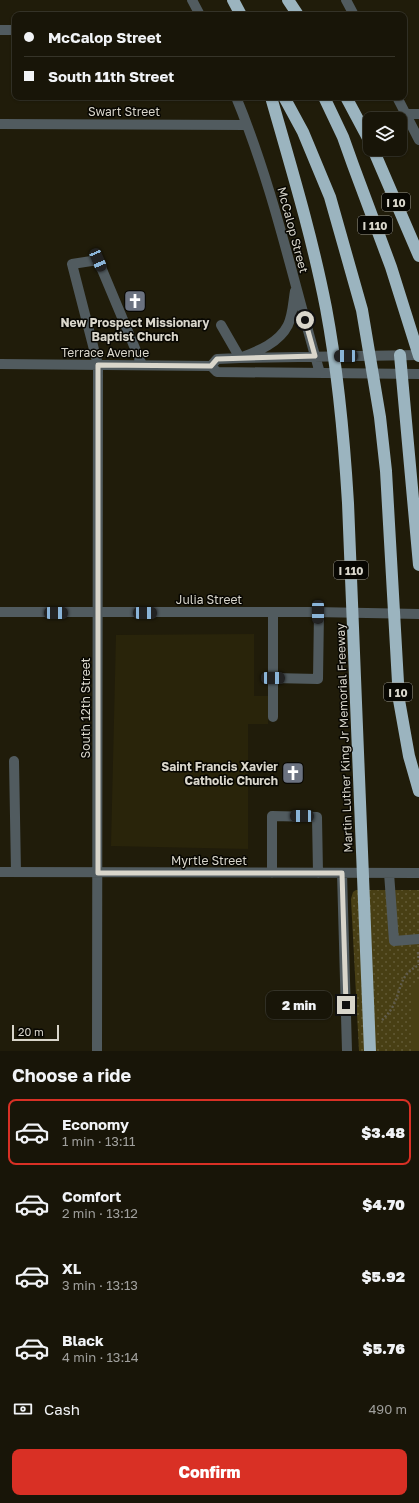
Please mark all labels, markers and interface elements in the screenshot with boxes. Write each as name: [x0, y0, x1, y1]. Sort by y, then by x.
text: McCalop Street: [48, 28, 161, 46]
text: South 11th Street: [48, 67, 174, 85]
street label: Swart Street: [88, 104, 160, 119]
map controls: [363, 112, 407, 156]
button: layers: [363, 112, 407, 156]
street label: McCalop Street: [274, 185, 312, 275]
road number: I 10: [382, 193, 410, 211]
road number: I 110: [358, 216, 392, 234]
car: [88, 247, 108, 273]
church icon: New Prospect Missionary Baptist Church: [122, 288, 148, 314]
route start: [296, 311, 314, 329]
place label: New Prospect Missionary Baptist Church: [60, 315, 210, 344]
street label: Terrace Avenue: [61, 345, 149, 360]
car: [334, 350, 358, 362]
road number: I 110: [334, 561, 368, 579]
street label: Julia Street: [176, 592, 242, 607]
car: [312, 600, 324, 624]
car: [44, 607, 68, 619]
car: [133, 607, 157, 619]
street label: Martin Luther King Jr Memorial Freeway: [332, 623, 356, 853]
street label: South 12th Street: [78, 657, 93, 758]
car: [261, 672, 285, 684]
road number: I 10: [384, 683, 412, 701]
place label: Saint Francis Xavier Catholic Church: [161, 759, 278, 788]
church icon: Saint Francis Xavier Catholic Church: [280, 760, 306, 786]
car: [290, 810, 314, 822]
street label: Myrtle Street: [171, 853, 247, 868]
callout: 2 min: [266, 991, 332, 1019]
route end: [337, 996, 355, 1014]
text: 2 min: [282, 997, 316, 1013]
scale bar: [12, 1023, 59, 1042]
text: 20 m: [18, 1025, 44, 1038]
text: Choose a ride: [12, 1064, 131, 1086]
icon: car: [14, 1114, 50, 1150]
text: Economy: [62, 1115, 129, 1133]
text: $3.48: [361, 1123, 405, 1141]
text: 1 min · 13:11: [62, 1133, 135, 1149]
icon: car: [14, 1186, 50, 1222]
text: Comfort: [62, 1187, 121, 1205]
text: $4.70: [362, 1195, 405, 1213]
text: 2 min · 13:12: [62, 1205, 138, 1221]
icon: car: [14, 1258, 50, 1294]
text: XL: [62, 1259, 81, 1277]
text: $5.92: [361, 1267, 405, 1285]
text: 3 min · 13:13: [62, 1277, 138, 1293]
icon: car: [14, 1330, 50, 1366]
text: Black: [62, 1331, 104, 1349]
text: $5.76: [363, 1339, 405, 1357]
text: 4 min · 13:14: [62, 1349, 139, 1365]
icon: cash: [12, 1398, 34, 1420]
text: Cash: [44, 1400, 80, 1418]
text: 490 m: [368, 1401, 407, 1417]
button: Confirm: [12, 1449, 407, 1495]

